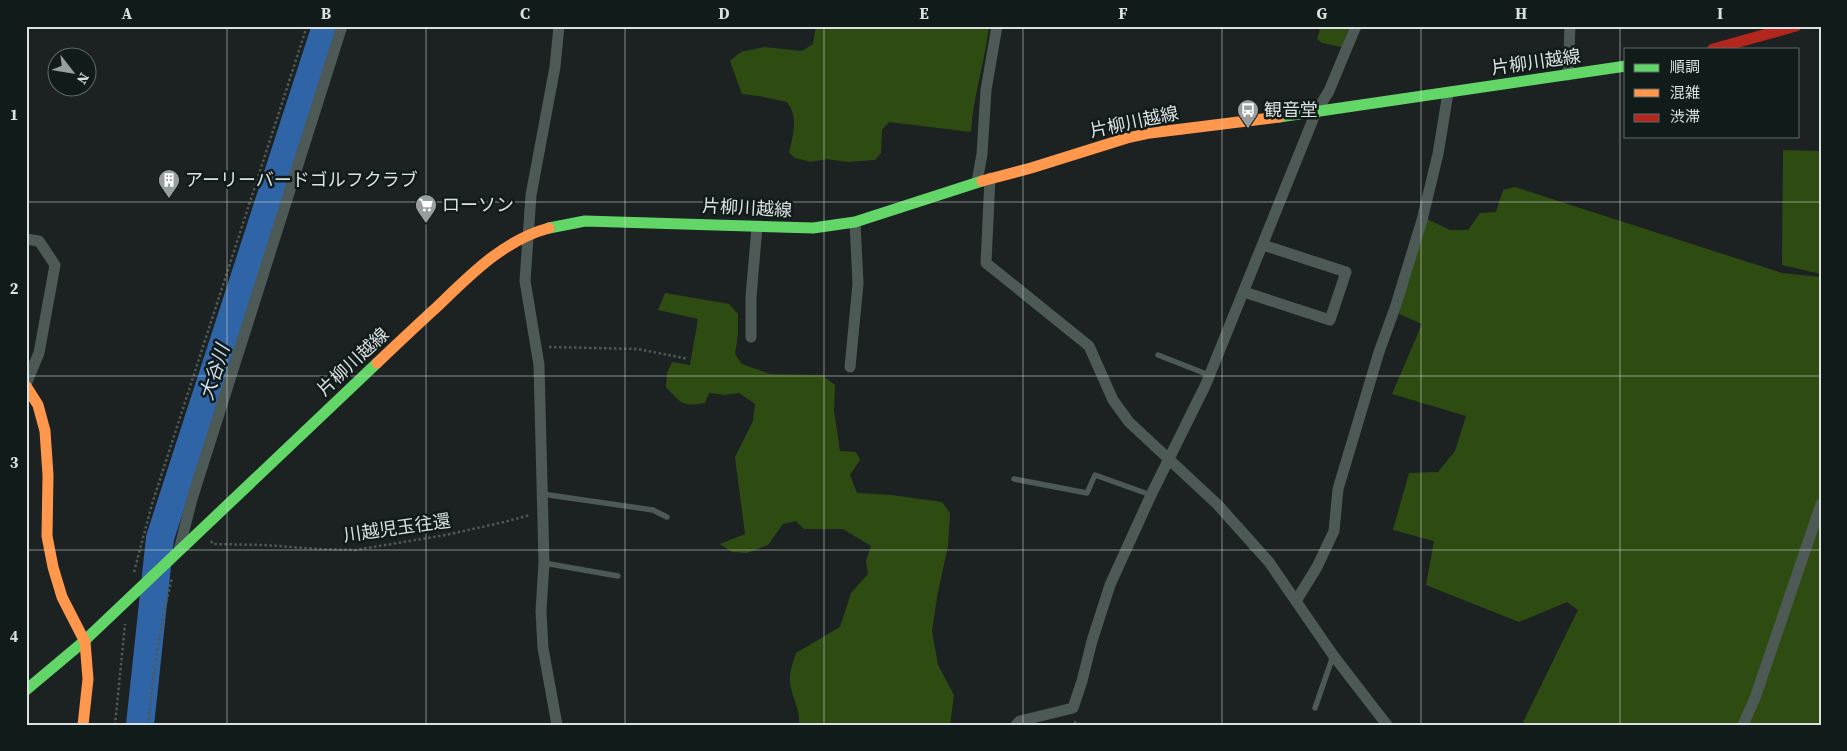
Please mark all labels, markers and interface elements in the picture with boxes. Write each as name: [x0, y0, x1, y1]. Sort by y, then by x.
text: A: [122, 2, 133, 24]
text: B: [321, 2, 332, 24]
text: C: [520, 2, 530, 24]
text: D: [718, 2, 730, 24]
text: E: [919, 2, 929, 24]
text: F: [1118, 2, 1128, 24]
text: G: [1317, 2, 1328, 24]
text: H: [1515, 2, 1527, 24]
text: I: [1717, 2, 1723, 24]
street label: 片柳川越線: [1490, 43, 1582, 80]
north arrow: [48, 48, 98, 98]
legend: [1624, 48, 1800, 138]
text: 順調: [1670, 56, 1700, 77]
text: N: [72, 69, 94, 88]
text: 混雑: [1670, 82, 1700, 103]
place label: 観音堂: [1264, 97, 1318, 122]
bus stop icon: 観音堂: [1236, 98, 1260, 129]
street label: 片柳川越線: [1087, 100, 1181, 143]
text: 1: [10, 103, 18, 125]
text: 渋滞: [1670, 106, 1700, 127]
place label: アーリーバードゴルフクラブ: [185, 167, 418, 192]
building icon: アーリーバードゴルフクラブ: [157, 168, 181, 199]
place label: ローソン: [442, 192, 514, 217]
supermarket icon: ローソン: [414, 193, 438, 224]
street label: 片柳川越線: [701, 193, 793, 222]
text: 2: [10, 277, 19, 299]
street label: 片柳川越線: [311, 322, 394, 401]
water label: 大谷川: [193, 339, 236, 403]
text: 3: [10, 451, 19, 473]
street label: 川越児玉往還: [342, 508, 452, 547]
text: 4: [10, 625, 19, 647]

